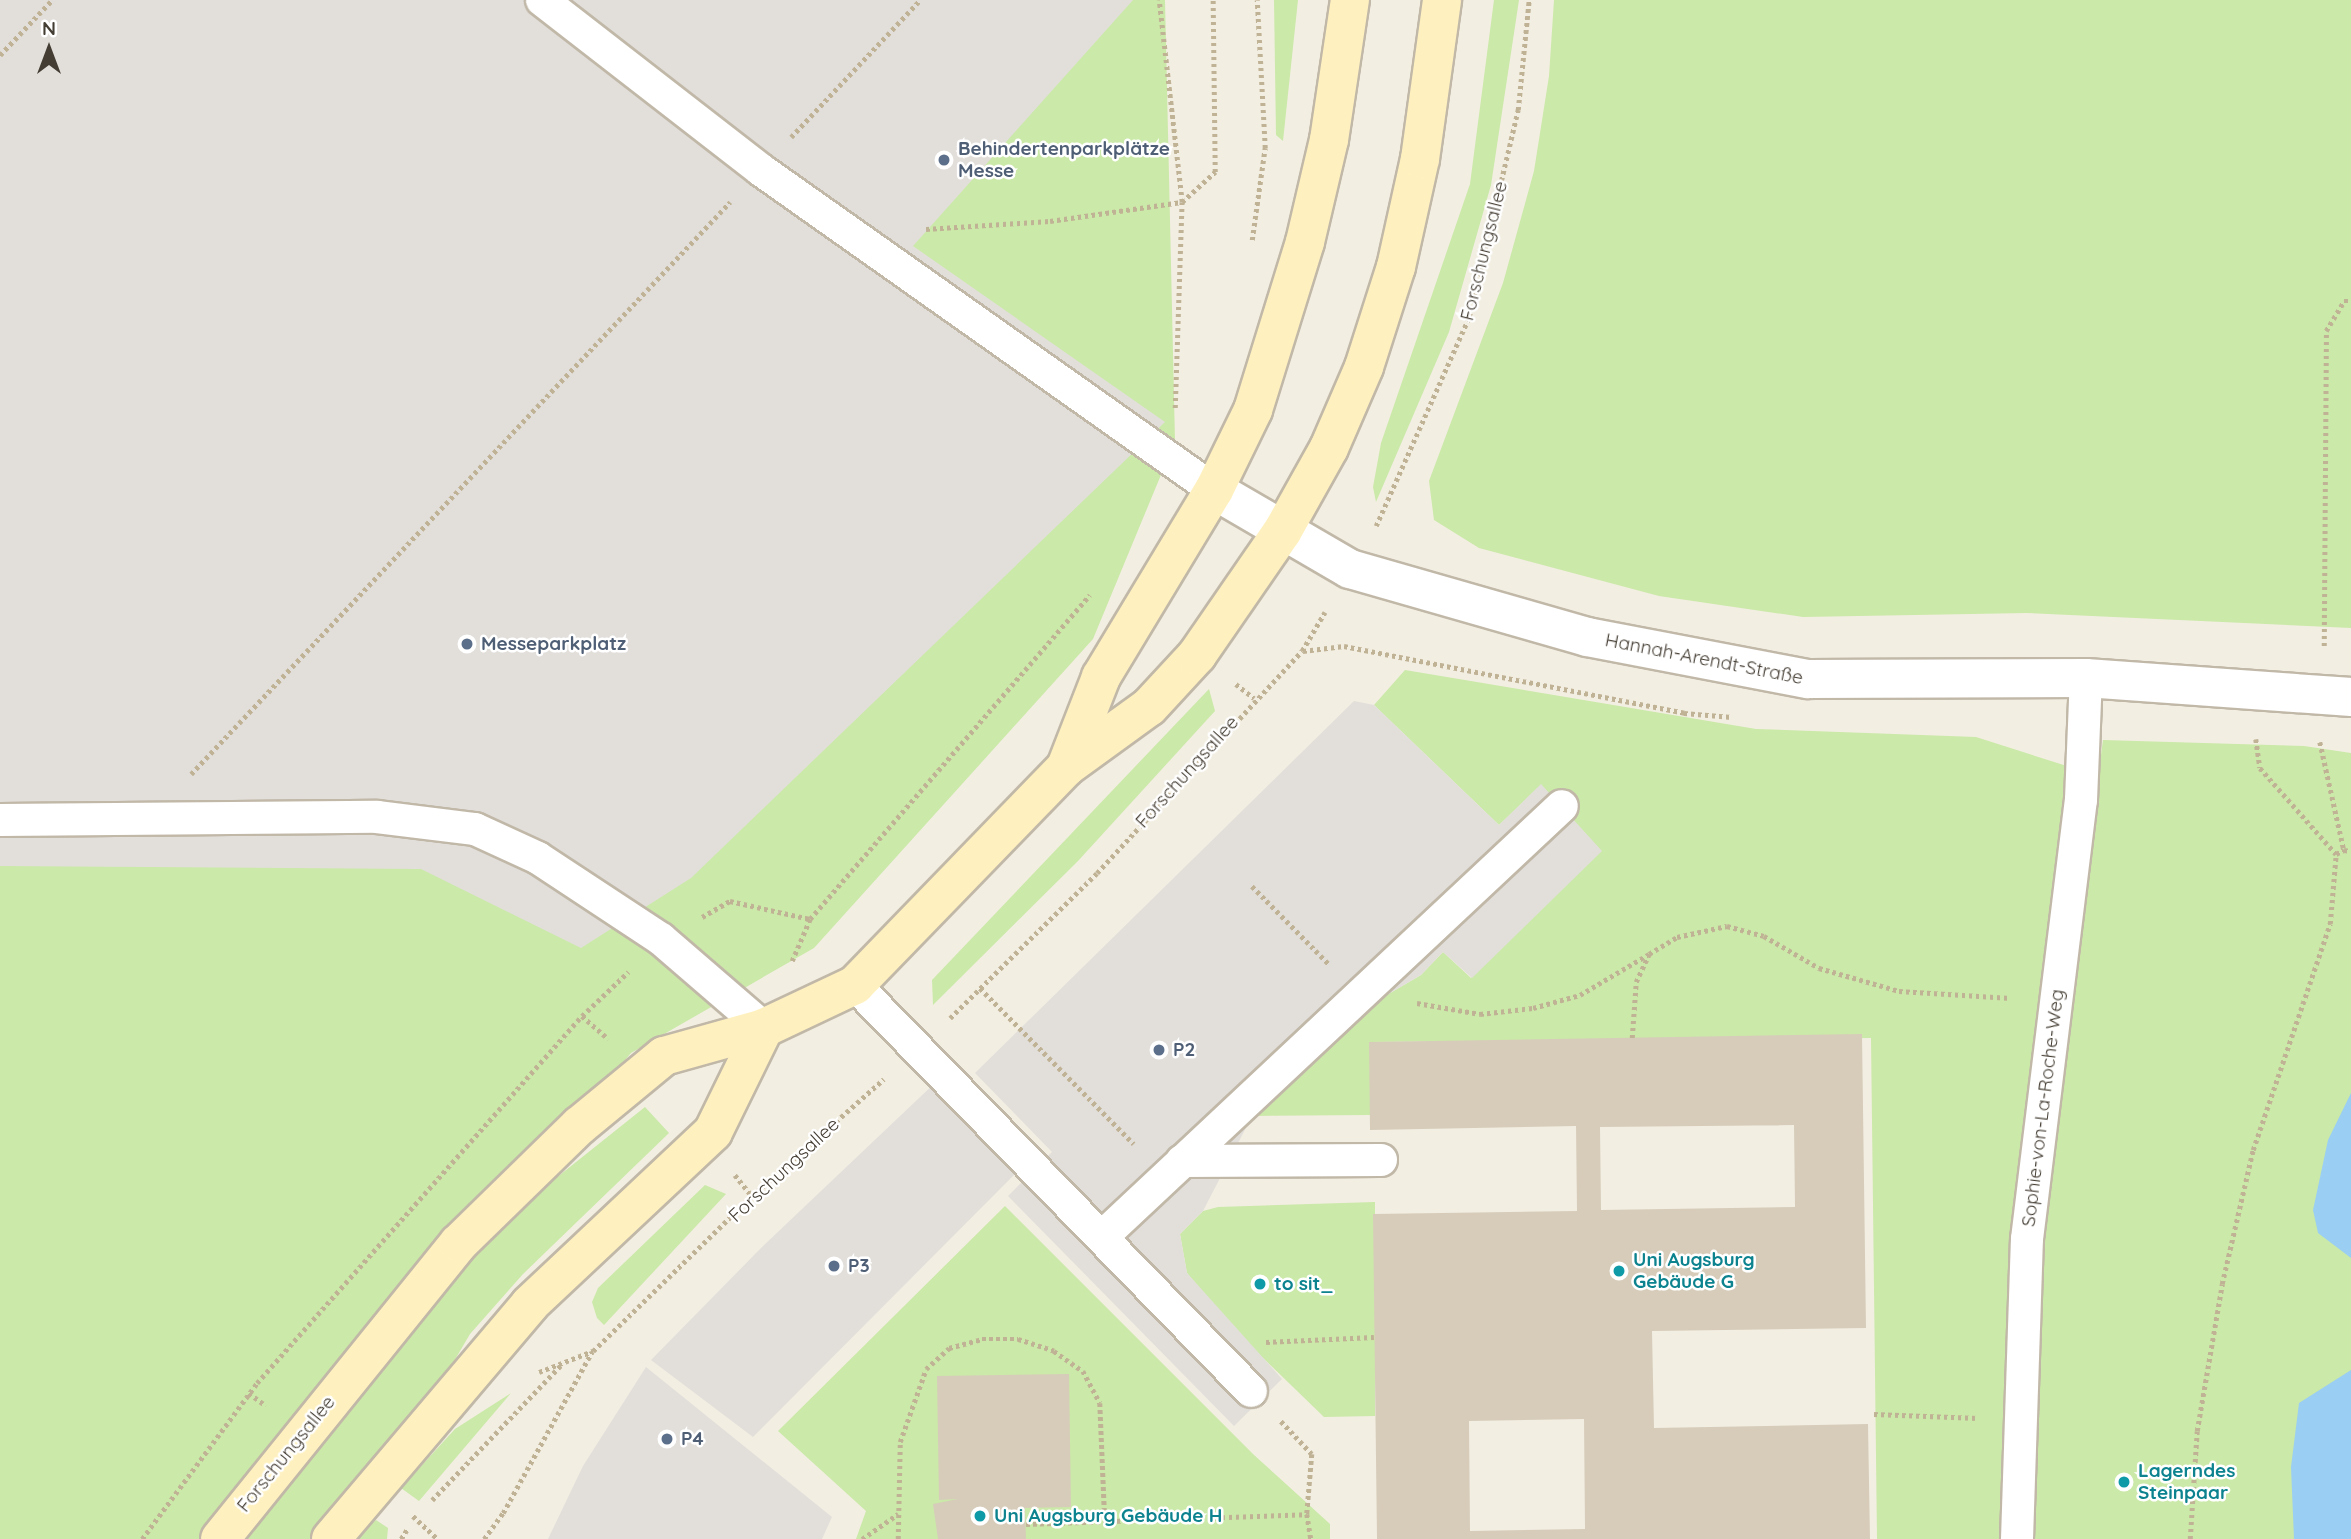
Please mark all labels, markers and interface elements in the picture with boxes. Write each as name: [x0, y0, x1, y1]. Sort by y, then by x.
north arrow: [14, 14, 84, 84]
text: N: [42, 16, 56, 40]
place label: Behindertenparkplätze Messe: [958, 138, 1170, 182]
marker: Behindertenparkplätze Messe: [936, 152, 952, 168]
street label: Forschungsallee: [1456, 179, 1512, 323]
street label: Hannah-Arendt-Straße: [1603, 629, 1805, 689]
place label: Messeparkplatz: [481, 633, 626, 655]
marker: Messeparkplatz: [459, 636, 475, 652]
street label: Forschungsallee: [1131, 711, 1243, 833]
street label: Sophie-von-La-Roche-Weg: [2017, 988, 2069, 1228]
place label: P2: [1173, 1039, 1195, 1061]
marker: P2: [1151, 1042, 1167, 1058]
street label: Forschungsallee: [724, 1113, 844, 1227]
place label: Uni Augsburg Gebäude G: [1633, 1249, 1755, 1293]
place label: P3: [848, 1255, 870, 1277]
marker: P3: [826, 1258, 842, 1274]
marker: Uni Augsburg Gebäude G: [1611, 1263, 1627, 1279]
place label: to sit_: [1274, 1273, 1334, 1295]
marker: to sit_: [1252, 1276, 1268, 1292]
street label: Forschungsallee: [232, 1391, 340, 1517]
place label: P4: [681, 1428, 704, 1450]
marker: P4: [659, 1431, 675, 1447]
place label: Lagerndes Steinpaar: [2138, 1460, 2235, 1504]
marker: Lagerndes Steinpaar: [2116, 1474, 2132, 1490]
place label: Uni Augsburg Gebäude H: [994, 1505, 1222, 1527]
marker: Uni Augsburg Gebäude H: [972, 1508, 988, 1524]

